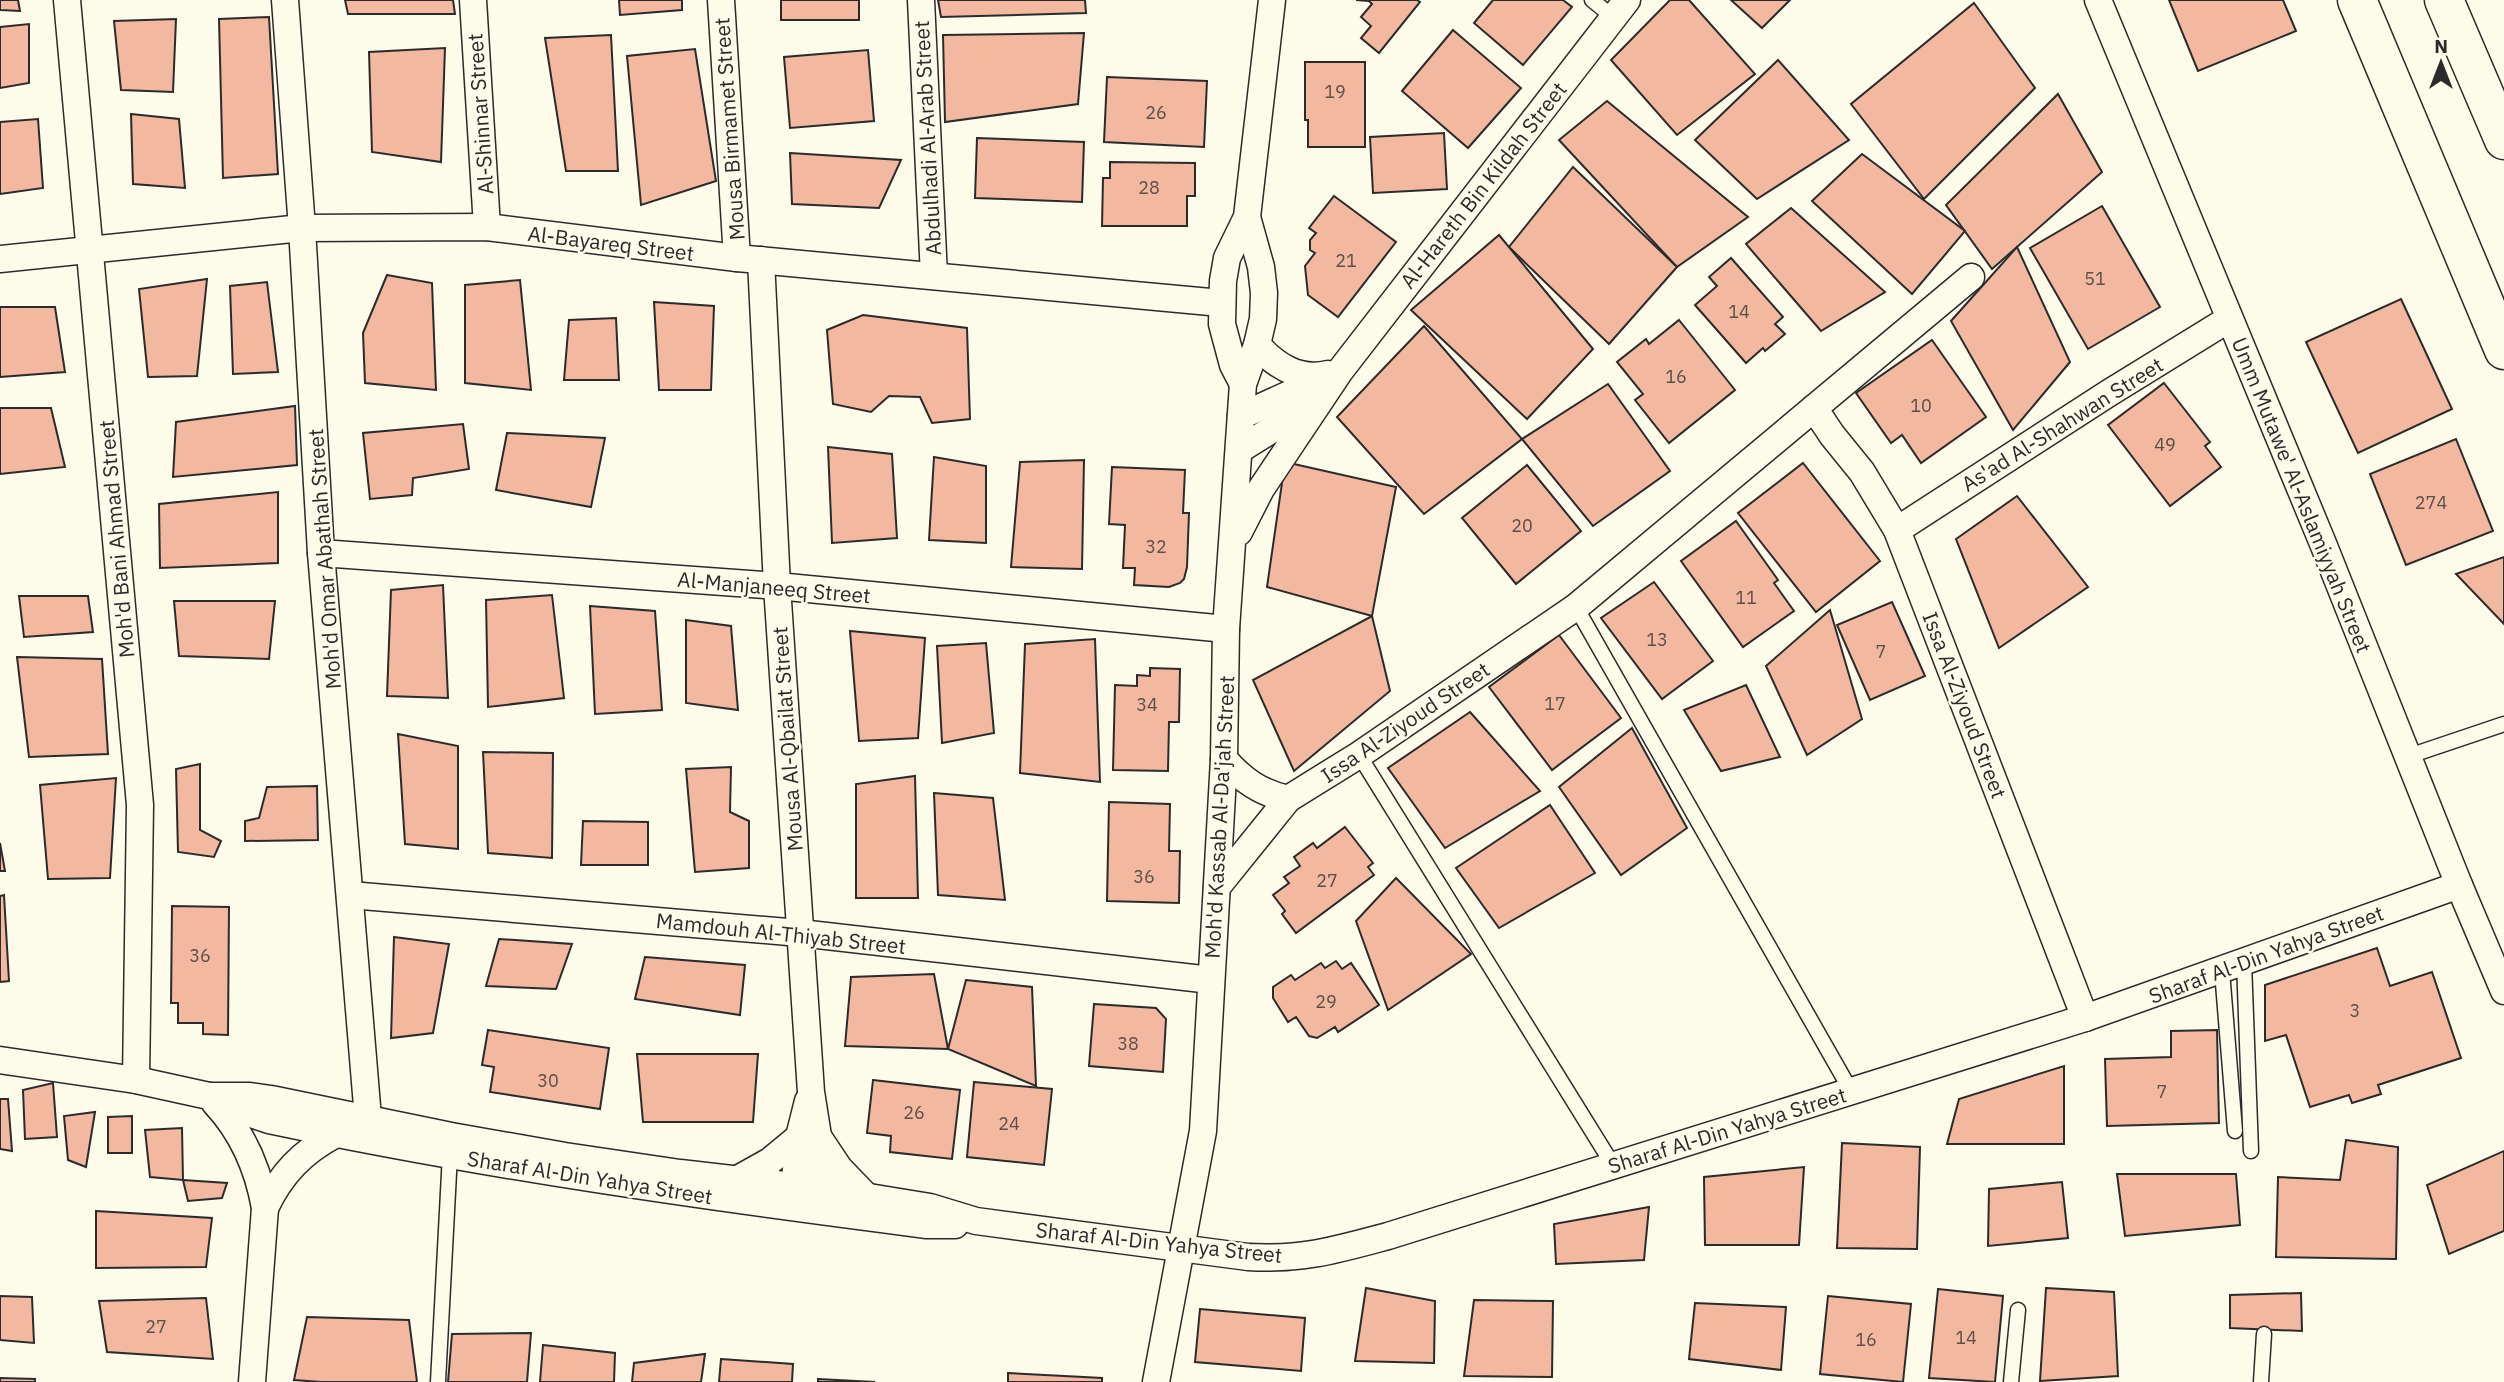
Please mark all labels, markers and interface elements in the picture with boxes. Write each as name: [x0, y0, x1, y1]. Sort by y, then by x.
street label: Mousa Birmamet Street: [707, 17, 751, 241]
street label: Abdulhadi Al-Arab Street: [907, 20, 947, 256]
north arrow: [2406, 28, 2476, 98]
street label: Al-Shinnar Street: [460, 32, 500, 196]
text: N: [2434, 34, 2448, 58]
street label: Al-Hareth Bin Kildah Street: [1394, 76, 1572, 294]
house number: 19: [1324, 80, 1346, 103]
house number: 26: [1145, 101, 1167, 124]
house number: 28: [1138, 176, 1160, 199]
street label: Al-Bayareq Street: [526, 219, 696, 267]
house number: 21: [1335, 249, 1357, 272]
house number: 51: [2084, 267, 2106, 290]
house number: 14: [1728, 300, 1750, 323]
street label: Umm Mutawe' Al-Aslamiyyah Street: [2226, 333, 2378, 657]
street label: As'ad Al-Shahwan Street: [1956, 350, 2168, 498]
house number: 16: [1665, 365, 1687, 388]
house number: 10: [1910, 394, 1932, 417]
street label: Moh'd Bani Ahmad Street: [92, 419, 140, 659]
street label: Moh'd Omar Abathah Street: [301, 428, 347, 690]
house number: 49: [2154, 433, 2176, 456]
house number: 274: [2415, 491, 2447, 514]
house number: 20: [1511, 514, 1533, 537]
house number: 32: [1145, 535, 1167, 558]
street label: Al-Manjaneeq Street: [676, 565, 872, 609]
house number: 11: [1735, 586, 1757, 609]
street label: Issa Al-Ziyoud Street: [1917, 608, 2013, 802]
street label: Mousa Al-Qbailat Street: [765, 626, 809, 852]
house number: 13: [1646, 628, 1668, 651]
house number: 7: [1876, 640, 1886, 663]
street label: Issa Al-Ziyoud Street: [1315, 655, 1495, 789]
street label: Moh'd Kassab Al-Da'jah Street: [1198, 675, 1240, 959]
house number: 17: [1544, 692, 1566, 715]
house number: 34: [1136, 693, 1158, 716]
house number: 36: [1133, 865, 1155, 888]
house number: 27: [1316, 869, 1338, 892]
street label: Sharaf Al-Din Yahya Street: [2145, 898, 2387, 1010]
street label: Mamdouh Al-Thiyab Street: [655, 906, 907, 960]
house number: 36: [189, 944, 211, 967]
house number: 29: [1315, 990, 1337, 1013]
house number: 3: [2350, 999, 2360, 1022]
house number: 38: [1117, 1032, 1139, 1055]
house number: 30: [537, 1069, 559, 1092]
street label: Sharaf Al-Din Yahya Street: [1604, 1080, 1850, 1180]
house number: 7: [2157, 1080, 2167, 1103]
house number: 26: [903, 1101, 925, 1124]
house number: 24: [998, 1112, 1020, 1135]
street label: Sharaf Al-Din Yahya Street: [465, 1144, 715, 1210]
street label: Sharaf Al-Din Yahya Street: [1034, 1215, 1284, 1269]
house number: 27: [145, 1315, 167, 1338]
house number: 14: [1955, 1326, 1977, 1349]
house number: 16: [1855, 1328, 1877, 1351]

